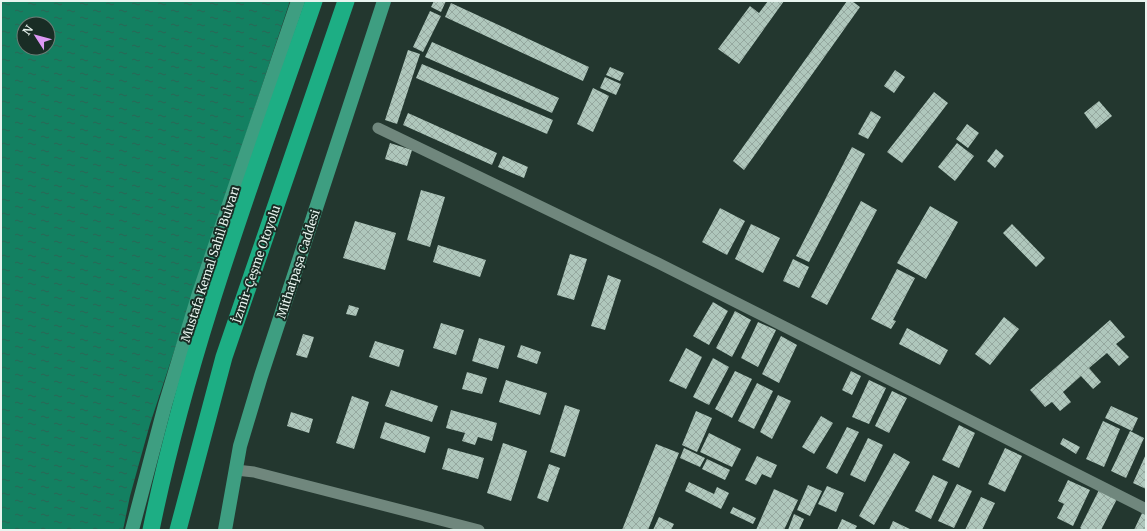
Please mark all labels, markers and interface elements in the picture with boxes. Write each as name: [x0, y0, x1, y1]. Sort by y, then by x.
north arrow: [16, 16, 56, 56]
text: N: [20, 22, 36, 38]
street label: Mustafa Kemal Sahil Bulvarı: [178, 184, 242, 344]
street label: İzmir-Çeşme Otoyolu: [229, 203, 283, 325]
street label: Mithatpaşa Caddesi: [273, 208, 323, 320]

